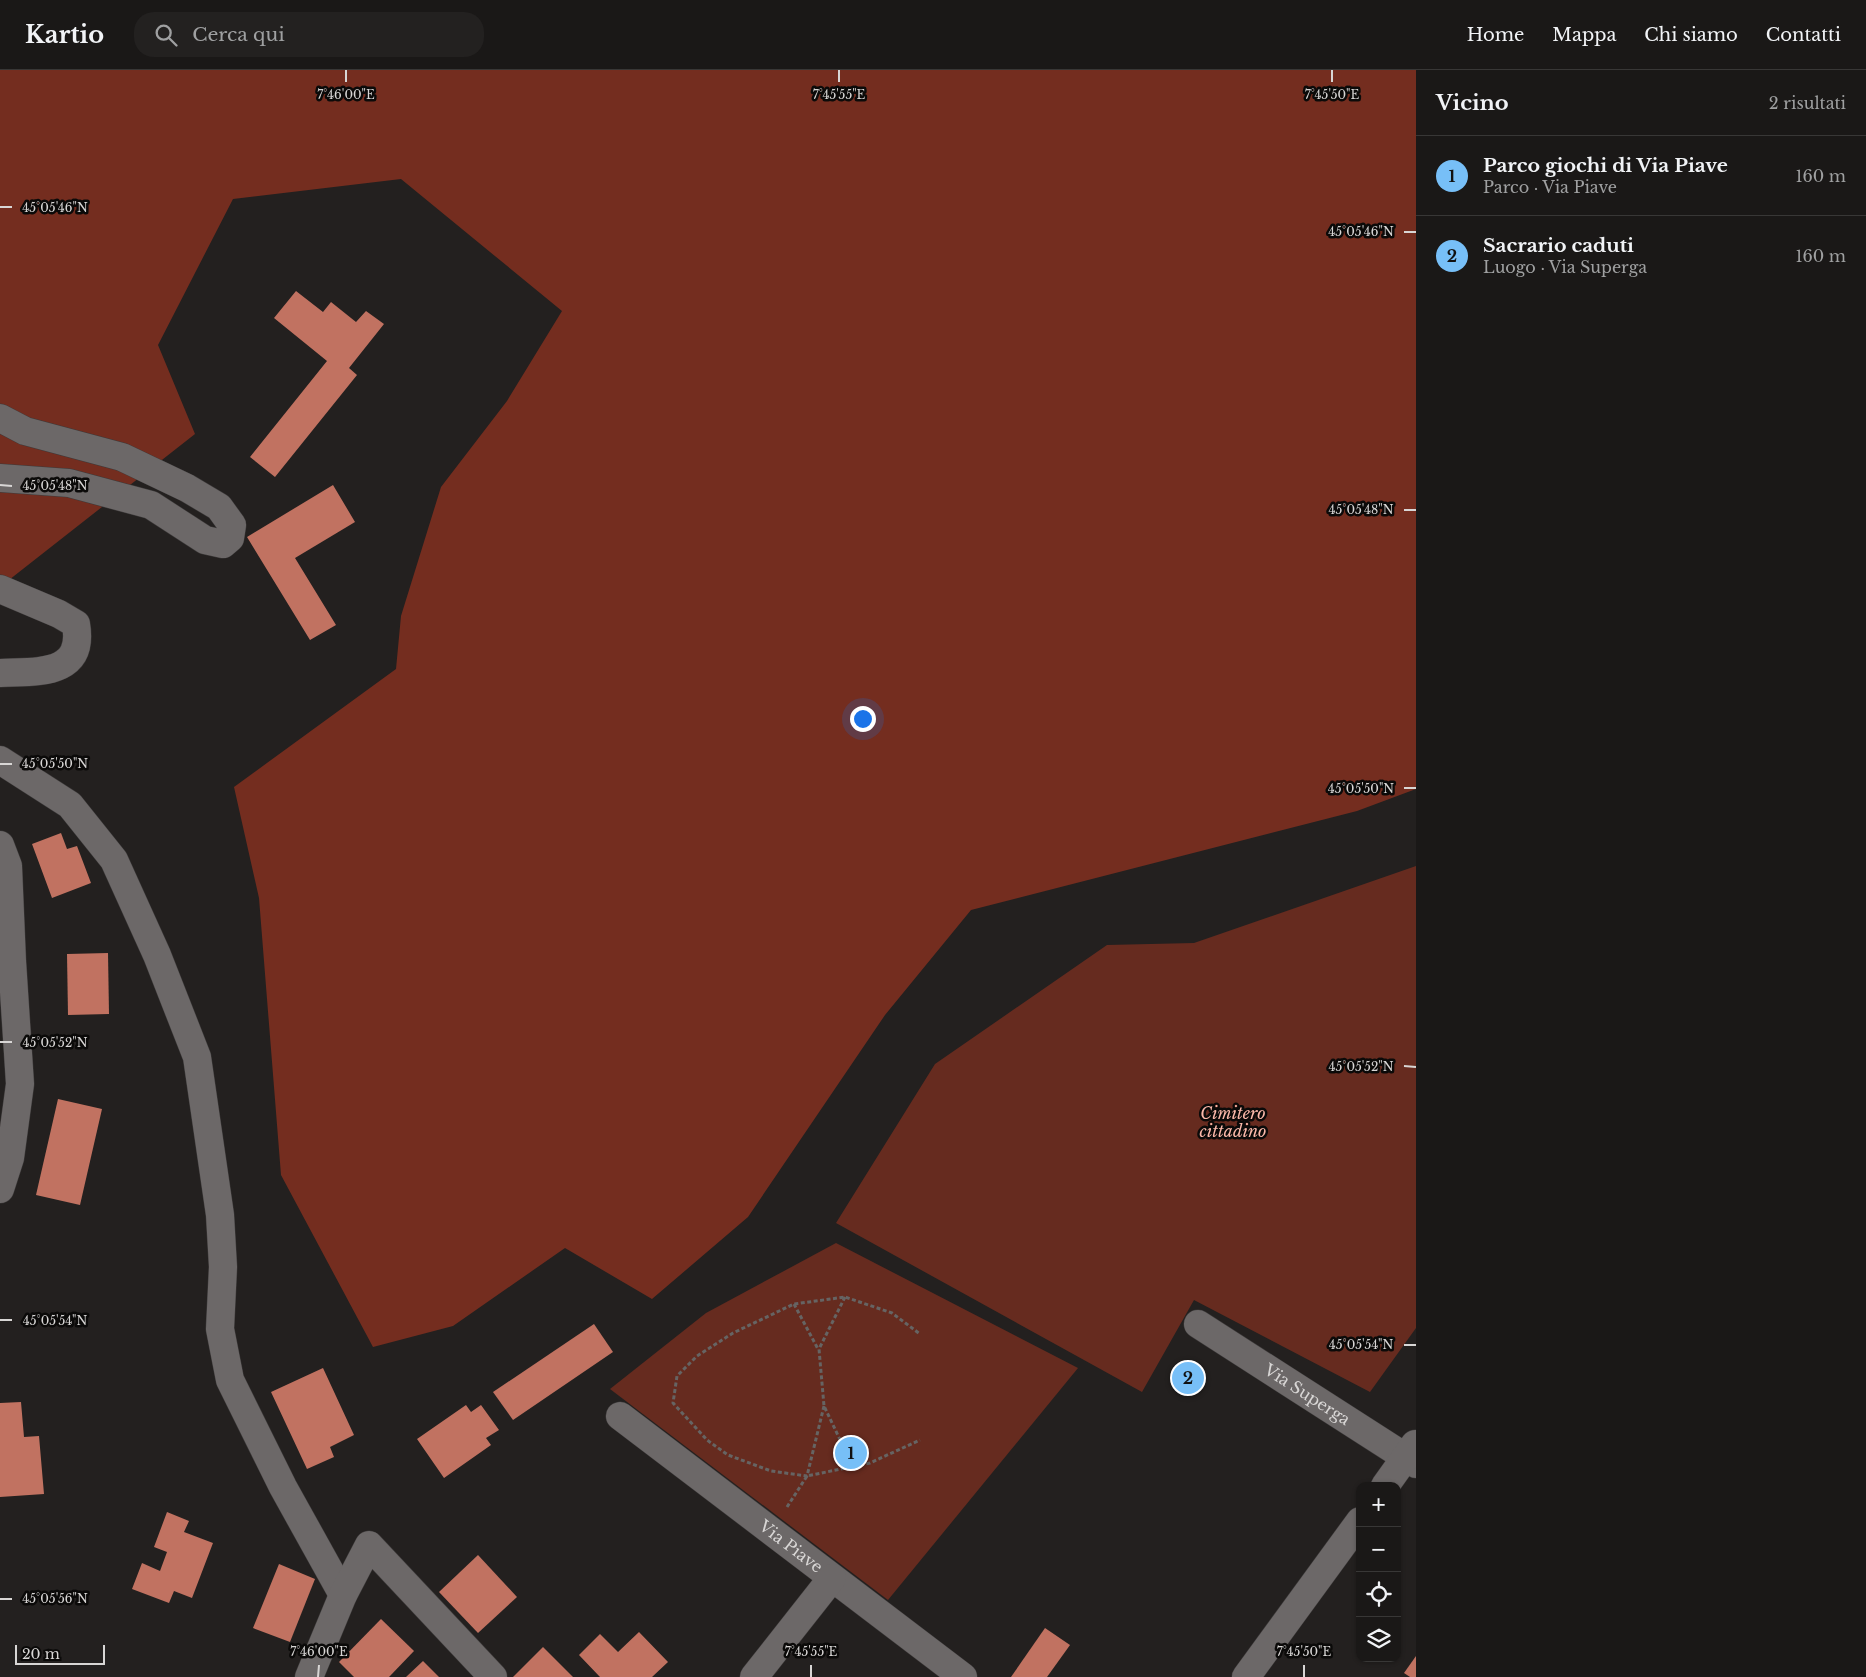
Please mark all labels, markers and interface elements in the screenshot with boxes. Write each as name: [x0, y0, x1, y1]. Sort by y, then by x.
search box: [134, 12, 484, 57]
text: Kartio: [25, 20, 104, 49]
icon: search: [152, 21, 180, 49]
text: Cerca qui: [192, 23, 285, 46]
text: Home: [1467, 24, 1524, 46]
text: Mappa: [1552, 24, 1616, 46]
text: Chi siamo: [1644, 24, 1738, 46]
text: Contatti: [1766, 24, 1841, 46]
text: 7°46'00"E: [317, 87, 375, 102]
text: 7°45'55"E: [813, 87, 866, 102]
text: 7°45'50"E: [1305, 87, 1359, 102]
text: Vicino: [1436, 90, 1509, 116]
text: 2 risultati: [1769, 93, 1846, 113]
text: Parco giochi di Via Piave: [1483, 154, 1728, 177]
text: 1: [1449, 166, 1455, 186]
text: 160 m: [1795, 166, 1846, 186]
text: Parco · Via Piave: [1483, 177, 1617, 197]
text: 45°05'46"N: [22, 200, 88, 215]
text: 45°05'46"N: [1328, 224, 1394, 239]
text: Sacrario caduti: [1483, 234, 1634, 257]
text: 2: [1447, 246, 1457, 266]
text: 160 m: [1795, 246, 1846, 266]
text: Luogo · Via Superga: [1483, 257, 1647, 277]
text: 45°05'48"N: [22, 478, 88, 493]
text: 45°05'48"N: [1328, 502, 1394, 517]
your location: [850, 706, 876, 732]
text: 45°05'50"N: [22, 756, 88, 771]
text: 45°05'50"N: [1328, 781, 1394, 796]
text: 45°05'52"N: [22, 1035, 88, 1050]
text: 45°05'52"N: [1328, 1059, 1394, 1074]
park label: Cimitero cittadino: [1200, 1103, 1266, 1141]
text: 45°05'54"N: [23, 1313, 87, 1328]
text: 45°05'54"N: [1329, 1337, 1393, 1352]
pin: 2: [1172, 1359, 1204, 1397]
street label: Via Superga: [1260, 1359, 1354, 1429]
pin: 1: [835, 1434, 867, 1472]
map controls: [1356, 1482, 1401, 1662]
button: +: [1356, 1482, 1401, 1527]
street label: Via Piave: [754, 1515, 827, 1577]
button: −: [1356, 1527, 1401, 1572]
button: locate: [1356, 1572, 1401, 1617]
text: 45°05'56"N: [22, 1591, 88, 1606]
button: layers: [1356, 1617, 1401, 1662]
scale bar: [15, 1642, 105, 1665]
text: 7°46'00"E: [290, 1644, 348, 1659]
text: 7°45'55"E: [785, 1644, 838, 1659]
text: 7°45'50"E: [1277, 1644, 1331, 1659]
text: 20 m: [22, 1645, 60, 1663]

